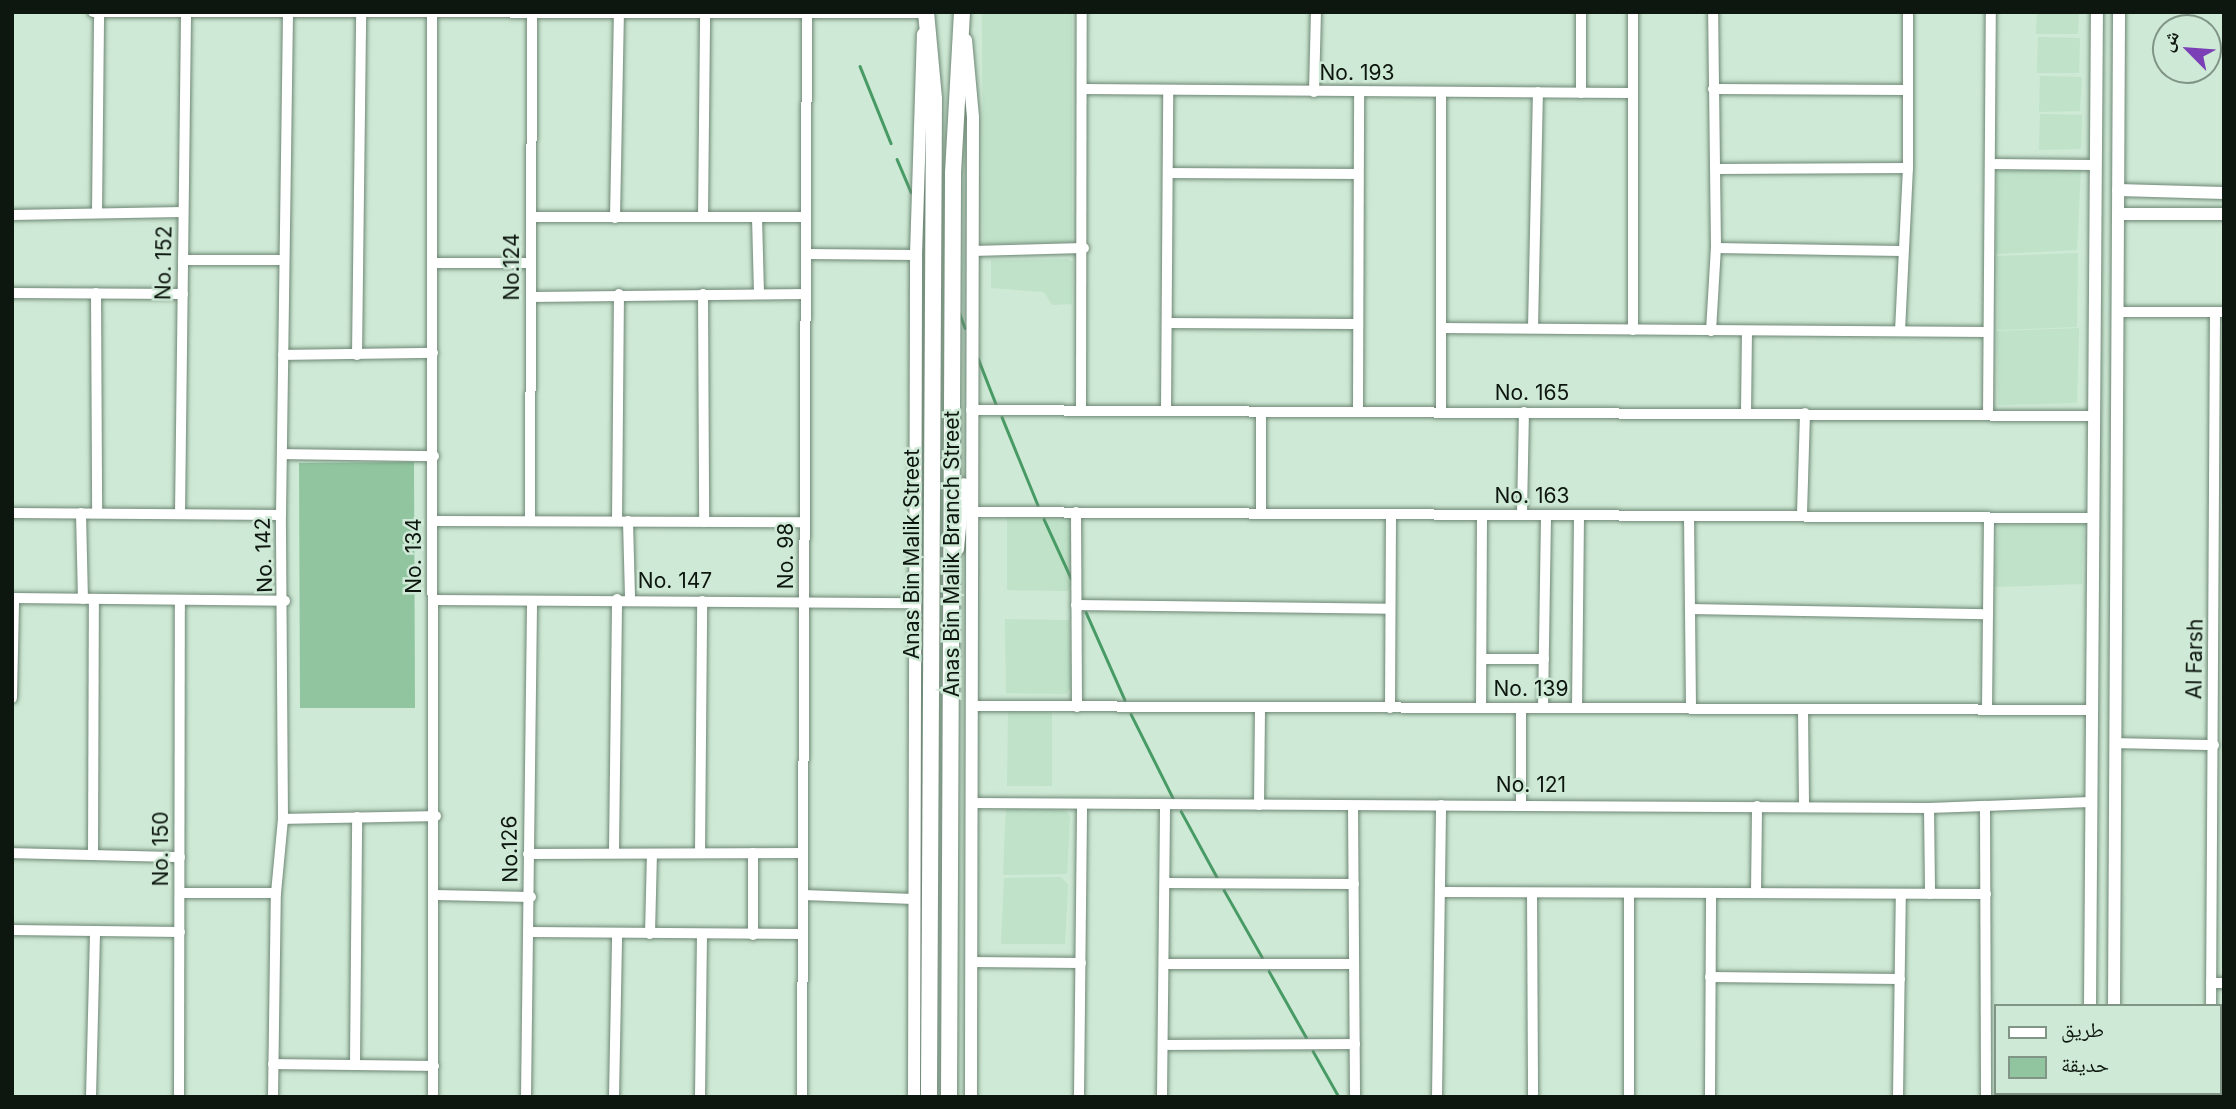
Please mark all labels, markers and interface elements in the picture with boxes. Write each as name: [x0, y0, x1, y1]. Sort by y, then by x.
north arrow: [2152, 14, 2222, 84]
text: ش: [2155, 27, 2184, 55]
street label: No. 193: [1320, 60, 1394, 86]
street label: No. 152: [151, 226, 177, 300]
street label: No.124: [499, 233, 525, 301]
street label: No. 165: [1495, 380, 1569, 406]
street label: Anas Bin Malik Branch Street: [939, 411, 965, 697]
street label: Anas Bin Malik Street: [899, 449, 925, 659]
street label: No. 163: [1495, 483, 1569, 509]
street label: No. 142: [250, 517, 278, 593]
street label: No. 134: [401, 518, 427, 594]
street label: No. 98: [773, 523, 799, 589]
street label: No. 147: [638, 568, 712, 594]
street label: Al Farsh: [2182, 619, 2208, 699]
street label: No. 139: [1494, 676, 1568, 702]
street label: No. 121: [1496, 772, 1566, 798]
street label: No. 150: [148, 812, 174, 886]
street label: No.126: [497, 815, 523, 883]
legend: [1994, 1004, 2222, 1095]
text: طريق: [2061, 1017, 2104, 1042]
text: حديقة: [2061, 1052, 2109, 1077]

